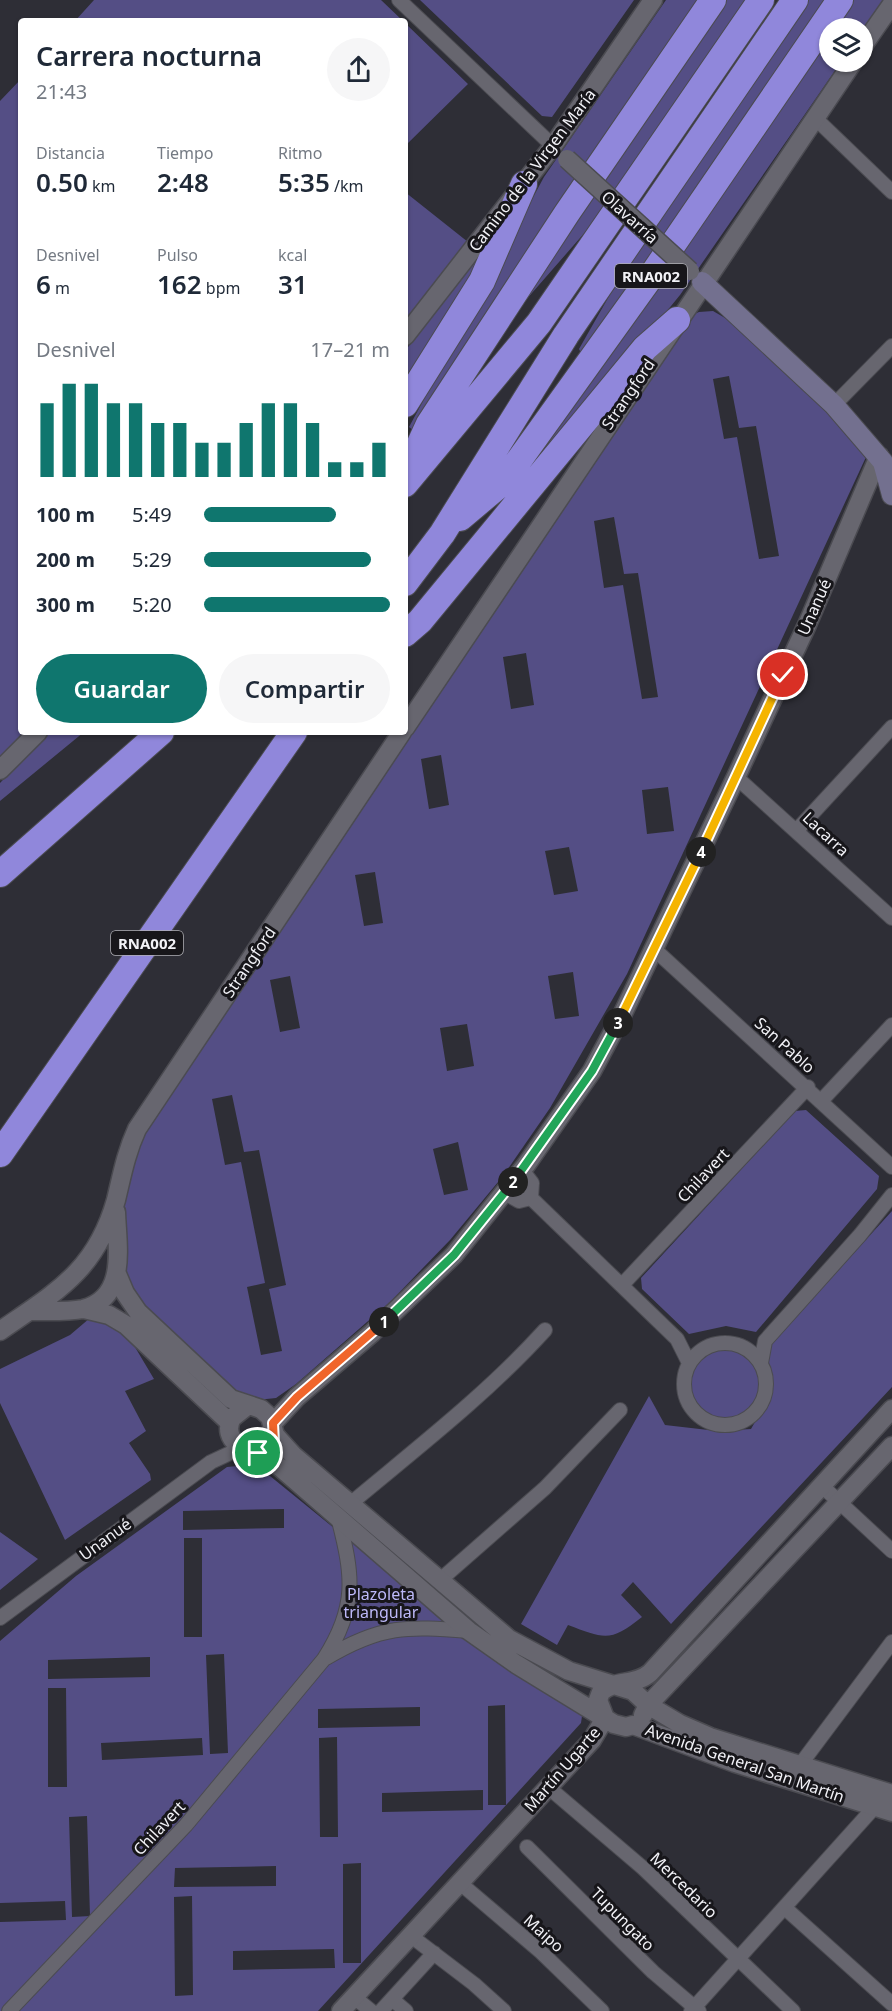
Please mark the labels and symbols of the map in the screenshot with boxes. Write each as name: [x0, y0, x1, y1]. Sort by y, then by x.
street label: Camino de la Virgen María: [463, 84, 601, 256]
street label: Olavarría: [597, 186, 663, 248]
road number: RNA002: [615, 264, 687, 288]
street label: Strangford: [596, 354, 660, 434]
street label: Unanué: [792, 575, 836, 639]
pin: [757, 649, 808, 700]
street label: Lacarra: [798, 807, 854, 861]
pin: 4: [686, 837, 716, 867]
street label: Strangford: [217, 922, 281, 1002]
road number: RNA002: [111, 931, 183, 955]
pin: 3: [603, 1008, 633, 1038]
street label: San Pablo: [750, 1012, 820, 1078]
street label: Chilavert: [672, 1143, 734, 1207]
pin: 2: [498, 1167, 528, 1197]
pin: 1: [369, 1307, 399, 1337]
pin: [232, 1427, 283, 1478]
street label: Unanué: [75, 1513, 135, 1565]
park label: Plazoleta triangular: [344, 1583, 419, 1623]
street label: Avenida General San Martín: [643, 1719, 847, 1807]
street label: Martín Ugarte: [519, 1722, 605, 1816]
street label: Chilavert: [128, 1796, 190, 1860]
street label: Mercedario: [646, 1847, 722, 1923]
street label: Tupungato: [586, 1882, 660, 1956]
street label: Maipo: [519, 1909, 569, 1957]

